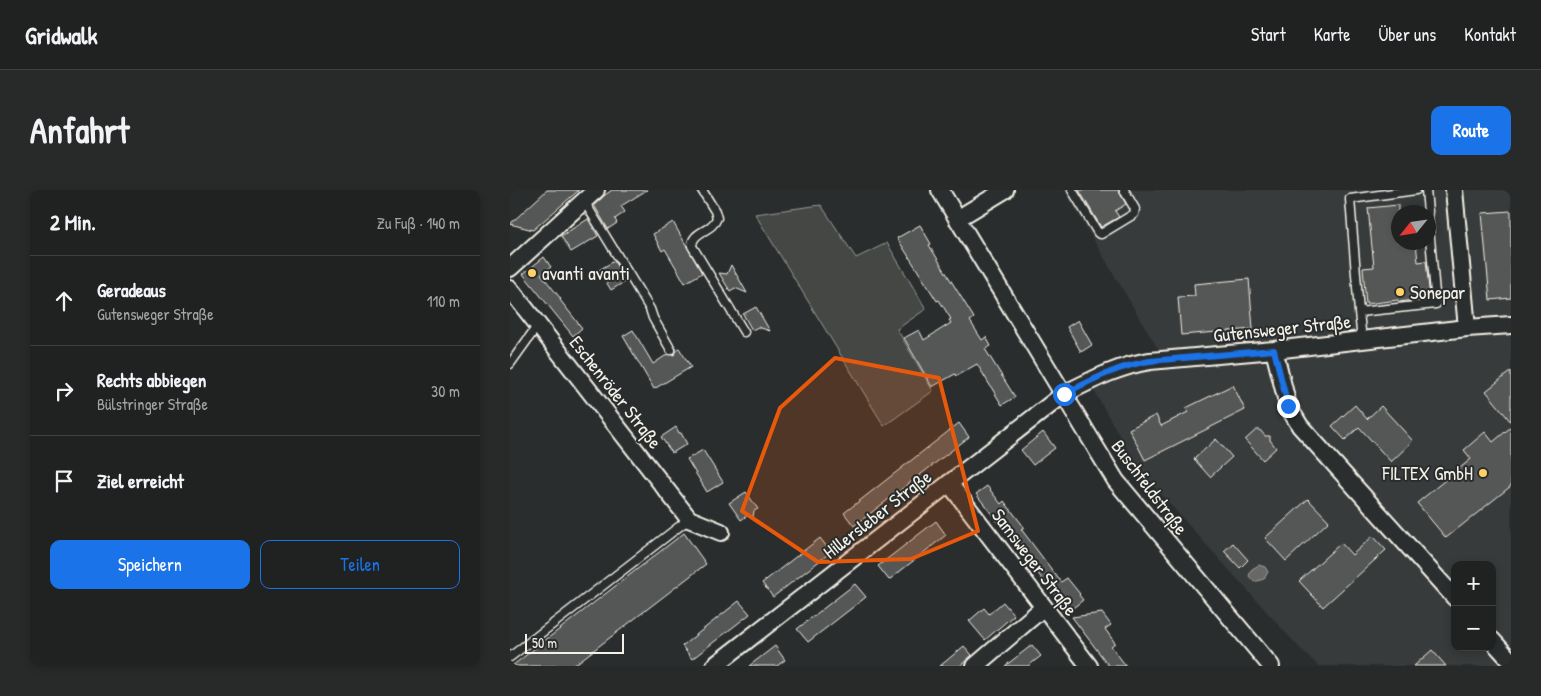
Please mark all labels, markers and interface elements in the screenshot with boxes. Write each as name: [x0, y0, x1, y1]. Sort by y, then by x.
text: Gridwalk: [25, 19, 97, 51]
text: Start: [1251, 22, 1286, 47]
text: Karte: [1314, 22, 1350, 47]
text: Über uns: [1378, 22, 1436, 47]
text: Kontakt: [1464, 22, 1516, 47]
button: Route: [1431, 106, 1511, 155]
text: Anfahrt: [30, 107, 129, 154]
north arrow: [1391, 205, 1436, 250]
text: 2 Min.: [50, 208, 96, 237]
text: Zu Fuß · 140 m: [377, 212, 460, 234]
place label: avanti avanti: [542, 260, 630, 286]
marker: avanti avanti: [526, 267, 538, 279]
text: Geradeaus: [97, 277, 166, 303]
place label: Sonepar: [1410, 279, 1466, 305]
marker: Sonepar: [1394, 286, 1406, 298]
icon: ahead: [50, 287, 78, 315]
text: 110 m: [427, 290, 460, 312]
text: Gutensweger Straße: [97, 303, 214, 325]
street label: Gutensweger Straße: [1212, 308, 1353, 348]
street label: Eschenröder Straße: [564, 330, 669, 454]
text: Rechts abbiegen: [97, 367, 206, 393]
icon: right: [50, 377, 78, 405]
text: 30 m: [431, 380, 460, 402]
route start: [1053, 383, 1076, 406]
text: Bülstringer Straße: [97, 393, 208, 415]
route end: [1277, 395, 1300, 418]
street label: Buschfeldstraße: [1106, 434, 1195, 540]
place label: FILTEX GmbH: [1382, 460, 1473, 486]
street label: Hillersleber Straße: [817, 463, 937, 565]
icon: arrive: [50, 467, 78, 495]
marker: FILTEX GmbH: [1477, 467, 1489, 479]
text: Ziel erreicht: [97, 468, 184, 494]
street label: Samsweger Straße: [986, 503, 1084, 621]
button: Speichern: [50, 540, 250, 589]
button: Teilen: [260, 540, 460, 589]
map controls: [1451, 561, 1496, 651]
button: +: [1451, 561, 1496, 606]
button: −: [1451, 606, 1496, 651]
scale bar: [525, 631, 624, 654]
text: 50 m: [532, 633, 557, 652]

